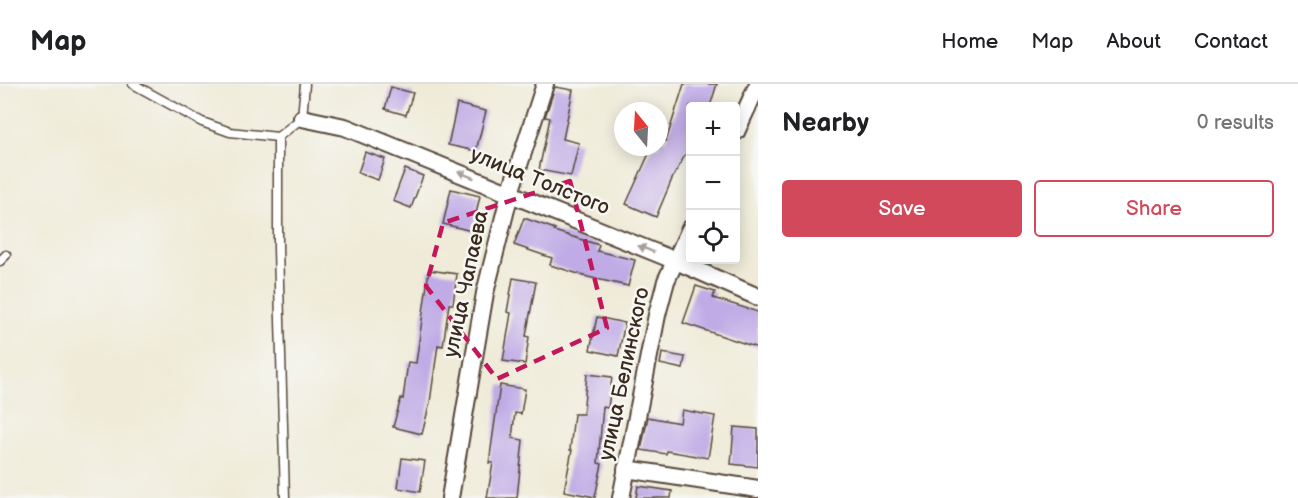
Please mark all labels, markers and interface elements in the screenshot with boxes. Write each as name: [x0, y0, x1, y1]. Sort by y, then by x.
text: Map: [30, 25, 86, 58]
text: Home: [941, 29, 998, 54]
text: Map: [1031, 29, 1073, 54]
text: About: [1106, 29, 1161, 54]
text: Contact: [1194, 29, 1268, 54]
north arrow: [614, 102, 668, 156]
map controls: [686, 102, 740, 264]
button: +: [686, 102, 740, 156]
text: Nearby: [782, 108, 869, 139]
text: 0 results: [1197, 111, 1274, 135]
street label: улица Толстого: [467, 142, 613, 220]
button: −: [686, 156, 740, 210]
one-way arrow: [456, 170, 474, 180]
button: Save: [782, 180, 1022, 237]
button: Share: [1034, 180, 1274, 237]
street label: улица Чапаева: [438, 208, 494, 360]
button: locate: [686, 210, 740, 264]
one-way arrow: [637, 243, 655, 253]
street label: улица Белинского: [593, 285, 655, 463]

